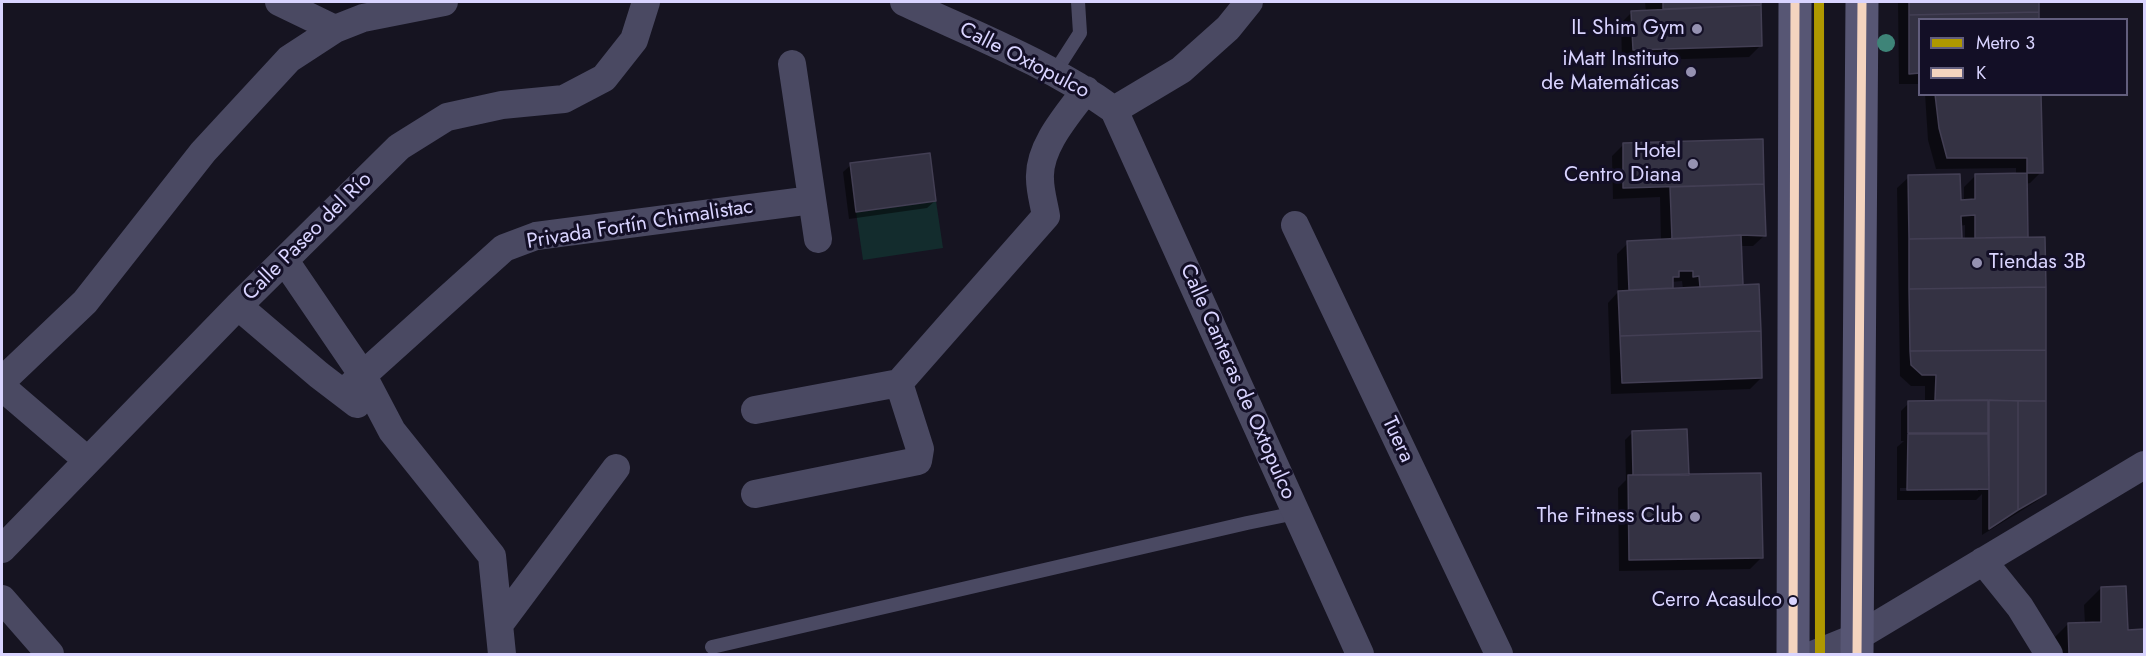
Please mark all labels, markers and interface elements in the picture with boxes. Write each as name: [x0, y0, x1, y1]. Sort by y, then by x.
place label: IL Shim Gym: [1571, 16, 1685, 42]
street label: Calle Oxtopulco: [955, 17, 1093, 105]
legend: [1918, 18, 2128, 96]
marker: IL Shim Gym: [1690, 22, 1704, 36]
text: Metro 3: [1976, 30, 2035, 56]
place label: iMatt Instituto de Matemáticas: [1541, 47, 1679, 97]
text: K: [1976, 60, 1986, 86]
marker: iMatt Instituto de Matemáticas: [1684, 65, 1698, 79]
place label: Hotel Centro Diana: [1564, 139, 1681, 189]
marker: Hotel Centro Diana: [1686, 157, 1700, 171]
street label: Calle Paseo del Río: [238, 167, 378, 307]
street label: Privada Fortín Chimalistac: [525, 195, 755, 255]
place label: Tiendas 3B: [1989, 250, 2086, 276]
marker: Tiendas 3B: [1970, 256, 1984, 270]
street label: Calle Canteras de Oxtopulco: [1174, 260, 1300, 504]
street label: Tuera: [1376, 413, 1418, 467]
place label: The Fitness Club: [1537, 504, 1683, 530]
marker: The Fitness Club: [1688, 510, 1702, 524]
place label: Cerro Acasulco: [1652, 589, 1782, 613]
marker: Cerro Acasulco: [1787, 595, 1799, 607]

